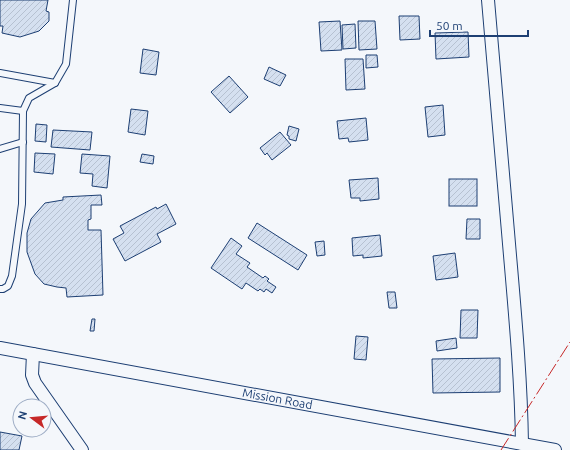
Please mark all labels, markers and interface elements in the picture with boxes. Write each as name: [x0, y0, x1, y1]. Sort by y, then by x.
scale bar: [430, 12, 528, 38]
text: 50 m: [436, 19, 463, 32]
street label: Mission Road: [241, 386, 314, 411]
north arrow: [12, 398, 52, 438]
text: N: [15, 410, 29, 421]

